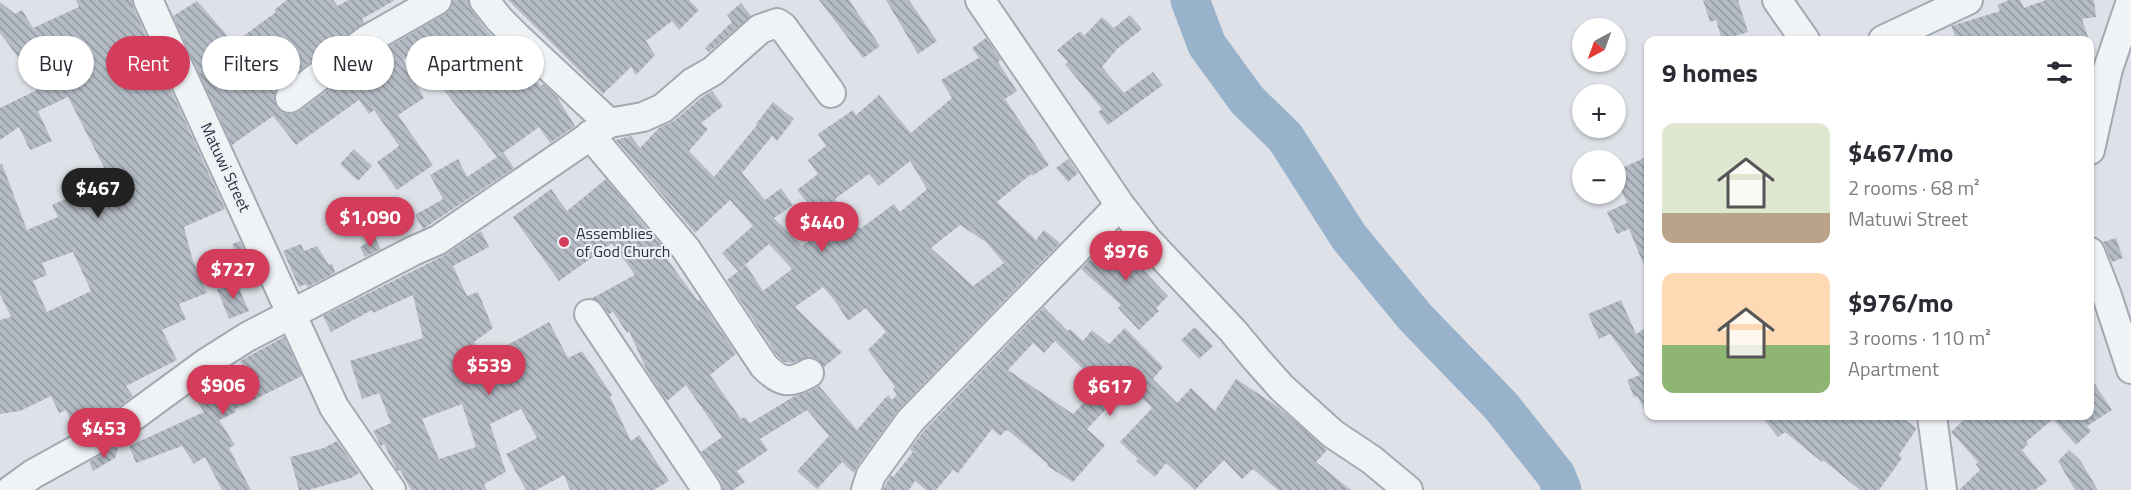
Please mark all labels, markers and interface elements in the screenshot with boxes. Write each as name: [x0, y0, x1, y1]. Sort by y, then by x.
north arrow: [1572, 18, 1626, 72]
map controls: [1572, 18, 1626, 204]
chip: Buy: [18, 36, 94, 90]
chip: Rent: [106, 36, 190, 90]
chip: Filters: [202, 36, 300, 90]
chip: New: [312, 36, 394, 90]
chip: Apartment: [406, 36, 544, 90]
text: 9 homes: [1662, 53, 1758, 92]
icon: filters: [2043, 56, 2076, 89]
button: +: [1572, 84, 1626, 138]
street label: Matuwi Street: [195, 118, 257, 216]
text: $467/mo: [1848, 133, 1953, 172]
icon: home: [1710, 147, 1782, 219]
button: −: [1572, 150, 1626, 204]
pin: $467: [62, 168, 134, 219]
text: $467: [76, 172, 120, 203]
text: 2 rooms · 68 m²: [1848, 172, 1980, 203]
pin: $1,090: [321, 197, 419, 248]
text: $1,090: [339, 201, 401, 232]
pin: $440: [786, 202, 858, 253]
text: Matuwi Street: [1848, 203, 1968, 234]
text: $440: [800, 206, 844, 237]
place label: Assemblies of God Church: [576, 221, 670, 263]
pin: $976: [1090, 231, 1162, 282]
marker: Assemblies of God Church: [557, 235, 571, 249]
text: $976: [1104, 235, 1148, 266]
pin: $727: [197, 249, 269, 300]
text: $727: [211, 253, 255, 284]
text: $976/mo: [1848, 283, 1953, 322]
icon: home: [1710, 297, 1782, 369]
text: 3 rooms · 110 m²: [1848, 322, 1991, 353]
pin: $539: [453, 345, 525, 396]
text: $539: [467, 349, 511, 380]
text: Apartment: [1848, 353, 1939, 384]
pin: $906: [187, 365, 259, 416]
pin: $617: [1074, 366, 1146, 417]
text: $906: [201, 369, 245, 400]
text: $617: [1088, 370, 1132, 401]
pin: $453: [68, 408, 140, 459]
text: $453: [82, 412, 126, 443]

